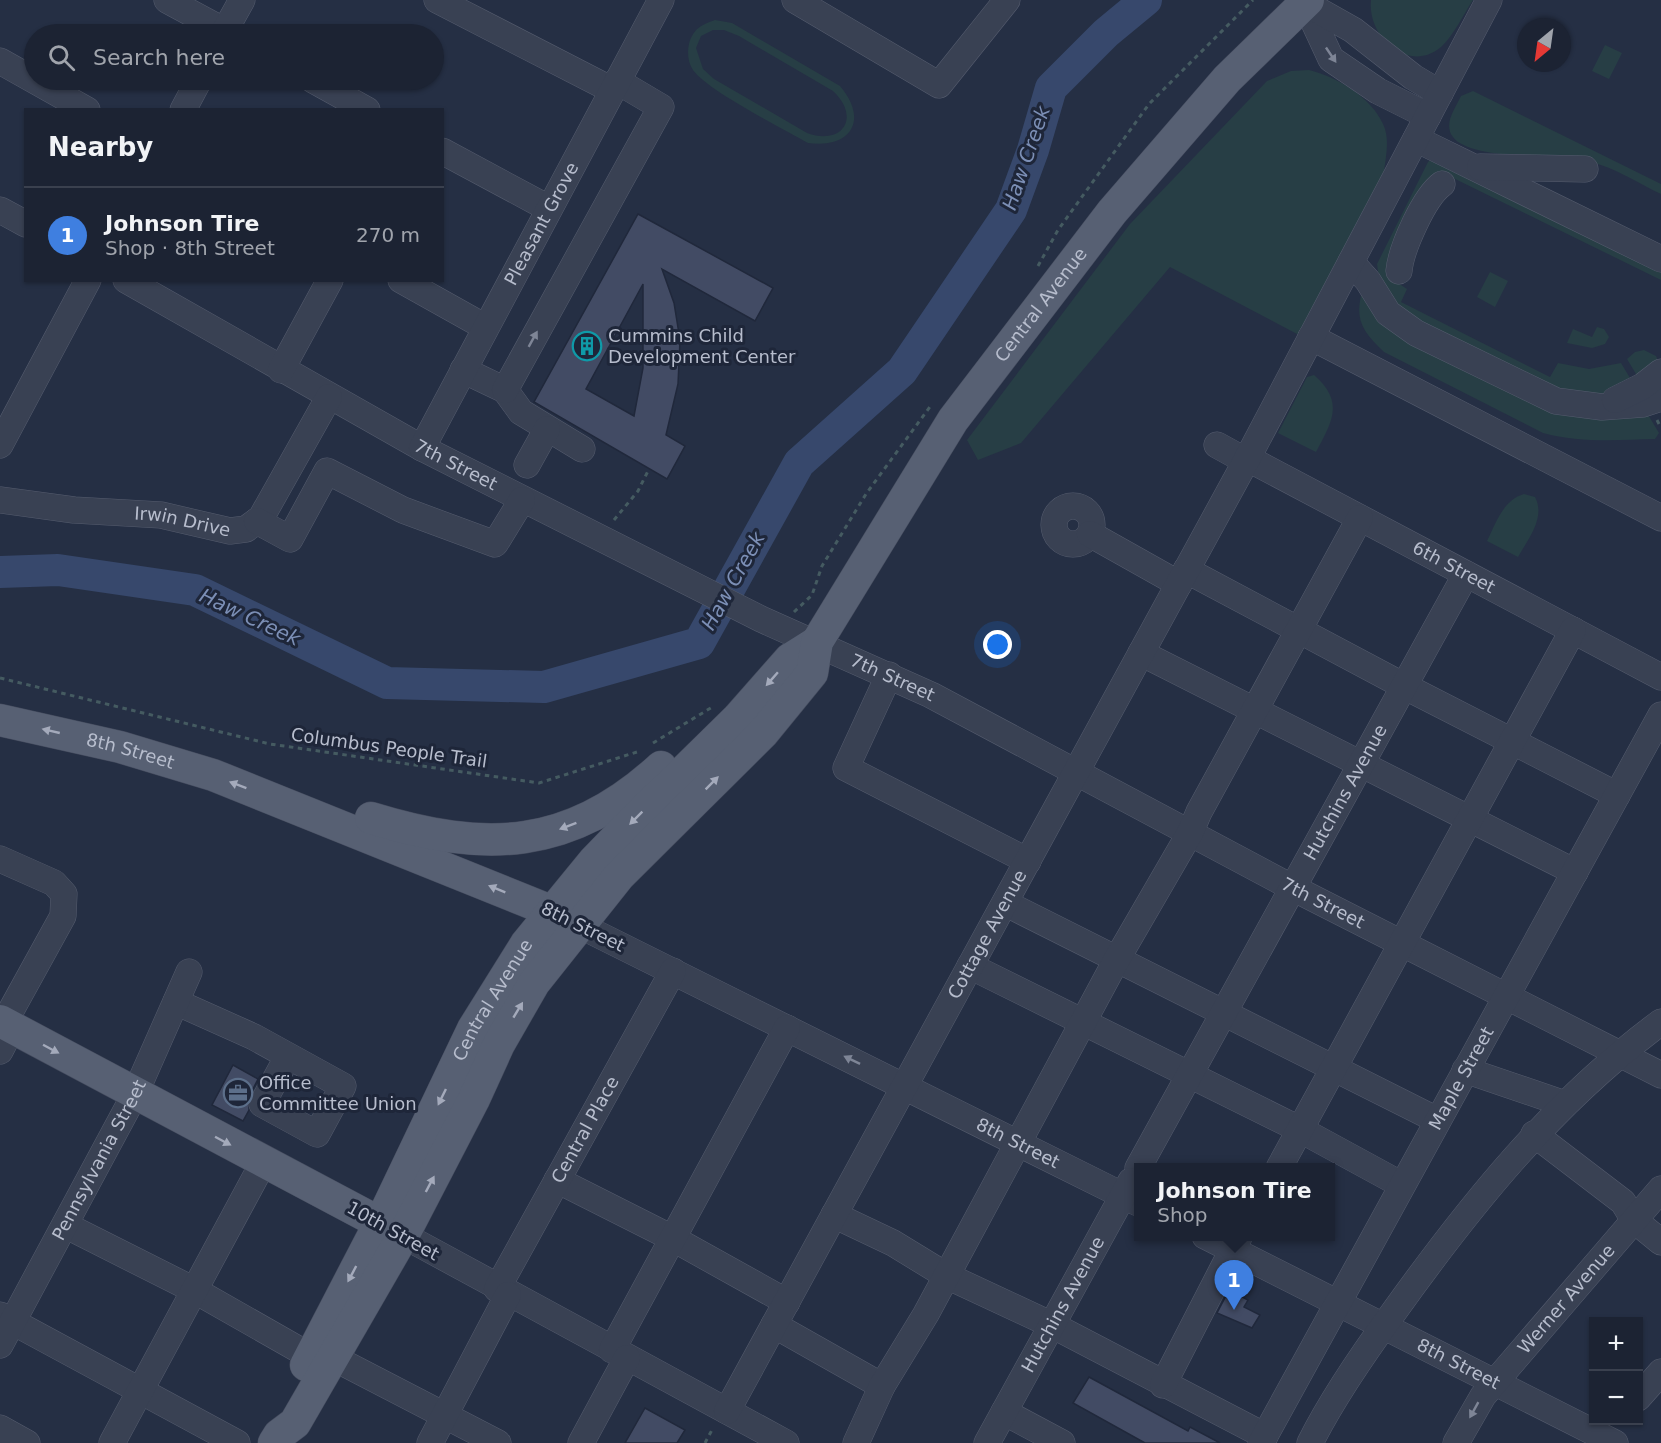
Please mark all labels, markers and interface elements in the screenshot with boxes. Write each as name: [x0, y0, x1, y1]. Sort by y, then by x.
north arrow: [1517, 18, 1571, 72]
search box: [24, 24, 444, 90]
icon: search: [45, 41, 78, 74]
text: Search here: [93, 45, 225, 70]
one-way arrow: [1325, 46, 1336, 63]
water label: Haw Creek: [997, 102, 1055, 213]
text: Nearby: [48, 132, 153, 162]
street label: Pleasant Grove: [500, 159, 582, 289]
text: Johnson Tire: [105, 211, 259, 236]
text: 1: [61, 223, 74, 247]
text: 270 m: [356, 223, 420, 247]
text: Shop · 8th Street: [105, 236, 275, 260]
street label: Central Avenue: [990, 243, 1091, 366]
place label: Cummins Child Development Center: [608, 325, 796, 367]
one-way arrow: [528, 330, 538, 347]
building icon: Cummins Child Development Center: [571, 330, 603, 362]
street label: 7th Street: [410, 435, 501, 494]
street label: Irwin Drive: [134, 502, 233, 541]
water label: Haw Creek: [696, 527, 770, 634]
street label: 6th Street: [1409, 537, 1499, 597]
water label: Haw Creek: [196, 583, 305, 651]
your location: [983, 630, 1012, 659]
street label: 7th Street: [847, 649, 938, 705]
one-way arrow: [766, 671, 779, 686]
street label: Hutchins Avenue: [1299, 721, 1391, 864]
street label: Columbus People Trail: [290, 723, 488, 772]
one-way arrow: [42, 726, 60, 736]
street label: 8th Street: [84, 729, 177, 773]
one-way arrow: [705, 776, 720, 790]
one-way arrow: [229, 780, 247, 790]
one-way arrow: [629, 811, 643, 825]
one-way arrow: [559, 822, 577, 831]
street label: Cottage Avenue: [943, 866, 1031, 1002]
street label: 7th Street: [1278, 873, 1368, 933]
one-way arrow: [488, 884, 506, 894]
street label: 8th Street: [538, 897, 628, 956]
street label: Central Avenue: [448, 935, 536, 1064]
one-way arrow: [512, 1002, 523, 1018]
street label: Maple Street: [1424, 1023, 1498, 1133]
one-way arrow: [43, 1044, 60, 1054]
one-way arrow: [843, 1055, 860, 1065]
place label: Office Committee Union: [259, 1072, 417, 1114]
street label: Central Place: [547, 1072, 623, 1187]
street label: Pennsylvania Street: [47, 1076, 150, 1244]
office icon: Office Committee Union: [222, 1077, 254, 1109]
one-way arrow: [438, 1088, 447, 1105]
street label: 8th Street: [973, 1113, 1063, 1172]
one-way arrow: [215, 1136, 232, 1146]
popup: [1134, 1163, 1335, 1241]
one-way arrow: [425, 1175, 435, 1192]
text: Johnson Tire: [1157, 1178, 1312, 1203]
street label: 10th Street: [344, 1197, 443, 1264]
text: Shop: [1157, 1203, 1208, 1227]
street label: Hutchins Avenue: [1017, 1233, 1108, 1376]
street label: Werner Avenue: [1513, 1240, 1619, 1358]
pin: 1: [1214, 1260, 1254, 1310]
one-way arrow: [347, 1266, 357, 1283]
map controls: [1589, 1317, 1643, 1425]
button: +: [1589, 1317, 1643, 1371]
street label: 8th Street: [1414, 1334, 1504, 1393]
button: −: [1589, 1371, 1643, 1425]
one-way arrow: [1469, 1402, 1480, 1418]

